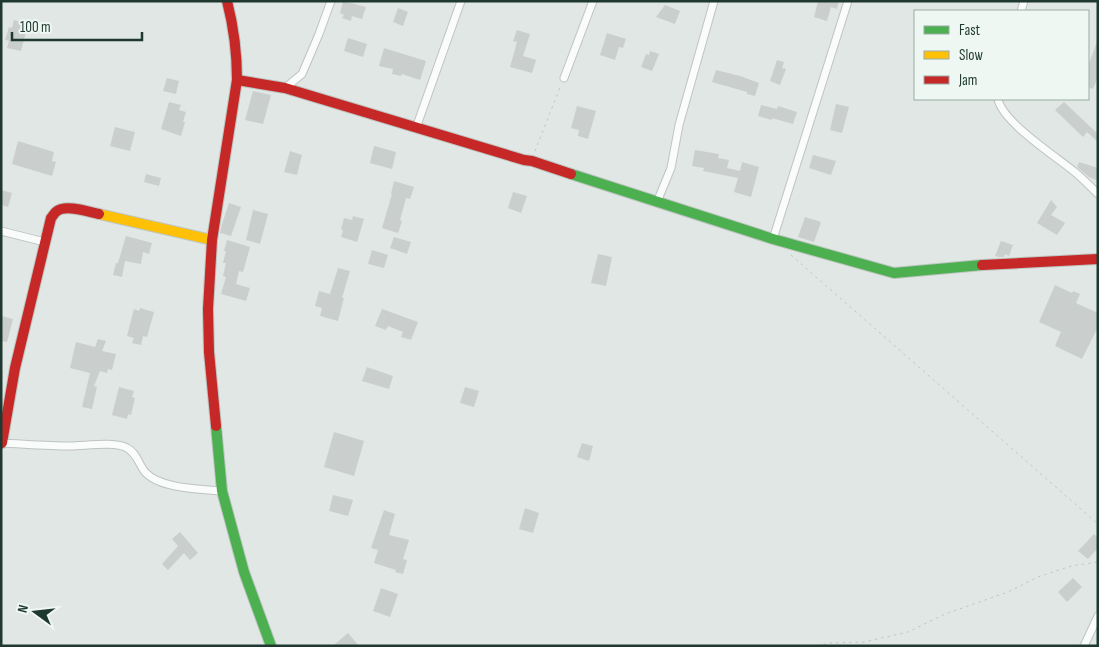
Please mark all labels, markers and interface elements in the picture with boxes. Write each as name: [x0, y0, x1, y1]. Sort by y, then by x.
scale bar: [12, 10, 142, 42]
legend: [914, 10, 1089, 100]
text: 100 m: [20, 18, 51, 37]
text: Fast: [959, 21, 981, 40]
text: Slow: [959, 46, 983, 65]
text: Jam: [958, 71, 977, 90]
north arrow: [10, 587, 60, 637]
text: N: [14, 603, 32, 615]

